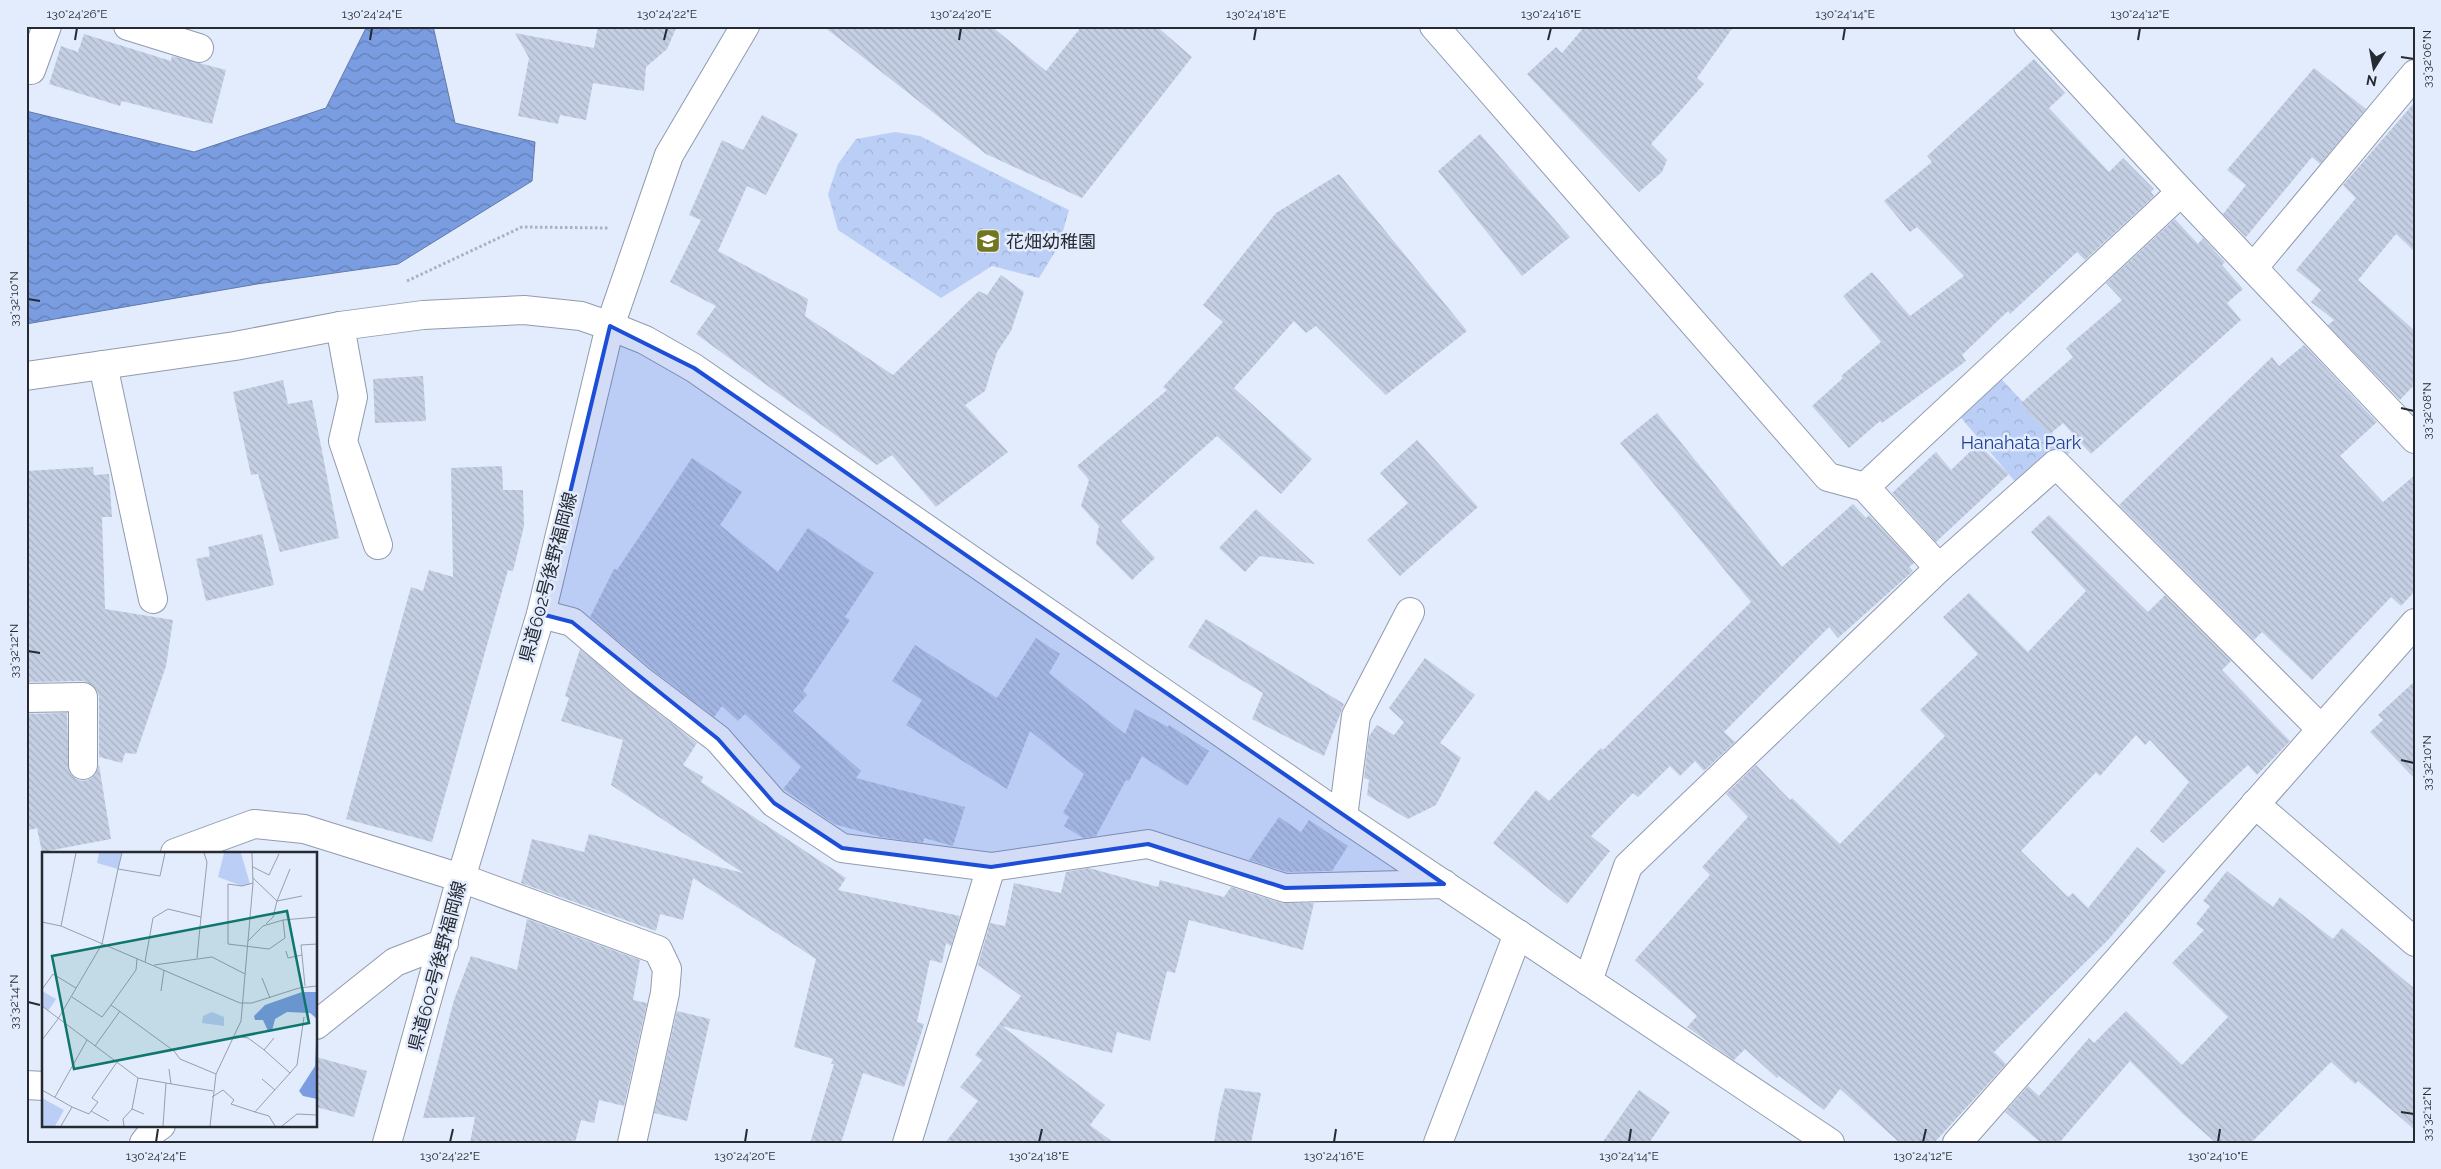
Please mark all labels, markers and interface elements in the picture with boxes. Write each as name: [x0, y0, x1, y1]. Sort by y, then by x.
text: 130°24'26"E: [46, 7, 108, 21]
text: 130°24'24"E: [342, 7, 402, 21]
text: 130°24'22"E: [637, 7, 697, 21]
text: 130°24'20"E: [930, 7, 992, 21]
text: 130°24'18"E: [1226, 7, 1286, 21]
text: 130°24'16"E: [1521, 7, 1581, 21]
text: 130°24'14"E: [1815, 7, 1875, 21]
text: 130°24'12"E: [2110, 7, 2170, 21]
text: 33°32'06"N: [2420, 30, 2434, 88]
north arrow: [2348, 42, 2398, 92]
text: N: [2365, 72, 2378, 90]
school or university icon: 花畑幼稚園: [975, 228, 1001, 254]
place label: 花畑幼稚園: [1006, 231, 1096, 252]
text: 33°32'10"N: [7, 271, 21, 327]
text: 33°32'08"N: [2420, 382, 2434, 440]
park label: Hanahata Park: [1961, 432, 2082, 453]
street label: 県道602号後野福岡線: [515, 490, 581, 664]
text: 33°32'12"N: [7, 624, 21, 678]
text: 33°32'10"N: [2420, 735, 2434, 791]
inset map: [42, 852, 318, 1126]
street label: 県道602号後野福岡線: [404, 879, 470, 1053]
text: 33°32'14"N: [7, 975, 21, 1029]
text: 33°32'12"N: [2420, 1087, 2434, 1141]
text: 130°24'24"E: [126, 1149, 186, 1163]
text: 130°24'22"E: [420, 1149, 480, 1163]
text: 130°24'20"E: [714, 1149, 776, 1163]
text: 130°24'18"E: [1009, 1149, 1069, 1163]
text: 130°24'16"E: [1304, 1149, 1364, 1163]
text: 130°24'14"E: [1599, 1149, 1659, 1163]
text: 130°24'12"E: [1893, 1149, 1953, 1163]
text: 130°24'10"E: [2188, 1149, 2248, 1163]

